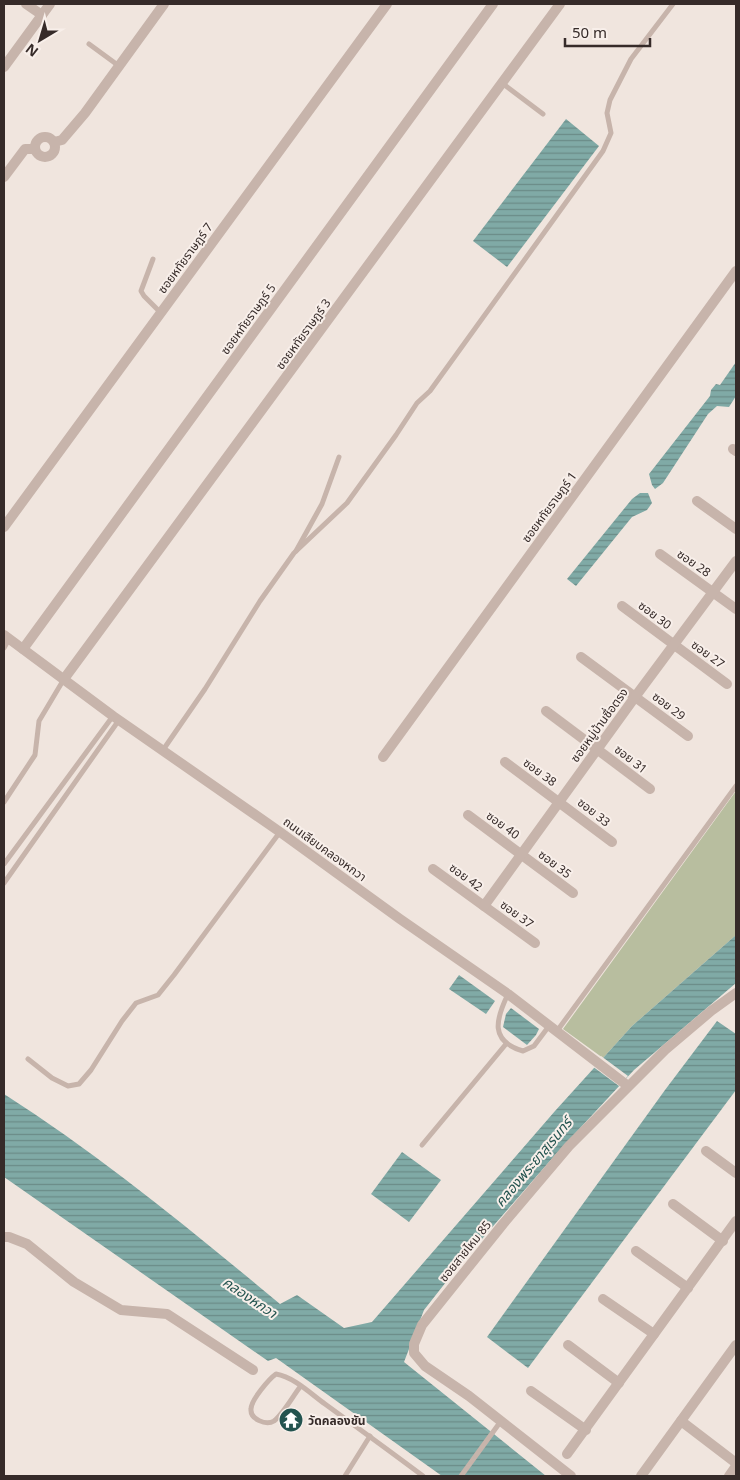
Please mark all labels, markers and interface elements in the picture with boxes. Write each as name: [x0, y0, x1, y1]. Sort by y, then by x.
north arrow: [15, 15, 65, 65]
scale bar: [565, 15, 650, 47]
text: 50 m: [572, 22, 607, 42]
text: N: [21, 40, 42, 62]
street label: ซอยหทัยราษฎร์ 7: [154, 219, 217, 297]
street label: ซอยหทัยราษฎร์ 5: [217, 280, 280, 358]
street label: ซอยหทัยราษฎร์ 3: [272, 295, 335, 373]
street label: ซอยหทัยราษฎร์ 1: [518, 468, 580, 546]
street label: ซอย 28: [674, 545, 714, 581]
street label: ซอย 30: [635, 597, 675, 633]
street label: ซอย 27: [688, 636, 728, 672]
street label: ซอยหมู่บ้านซื่อตรง: [566, 684, 632, 766]
street label: ซอย 29: [649, 688, 689, 724]
street label: ซอย 31: [611, 741, 651, 777]
street label: ซอย 38: [520, 754, 560, 790]
street label: ซอย 33: [574, 794, 614, 830]
street label: ซอย 40: [483, 807, 523, 843]
street label: ถนนเลียบคลองหกวา: [280, 813, 370, 885]
street label: ซอย 35: [535, 846, 575, 882]
street label: ซอย 42: [446, 859, 486, 895]
street label: ซอย 37: [497, 896, 537, 932]
water label: คลองพระยาสุเรนทร์: [490, 1111, 578, 1210]
street label: ซอยสายไหม 85: [435, 1217, 495, 1285]
water label: คลองหกวา: [219, 1272, 282, 1323]
temple icon: วัดคลองชัน: [278, 1407, 304, 1433]
place label: วัดคลองชัน: [308, 1412, 366, 1429]

